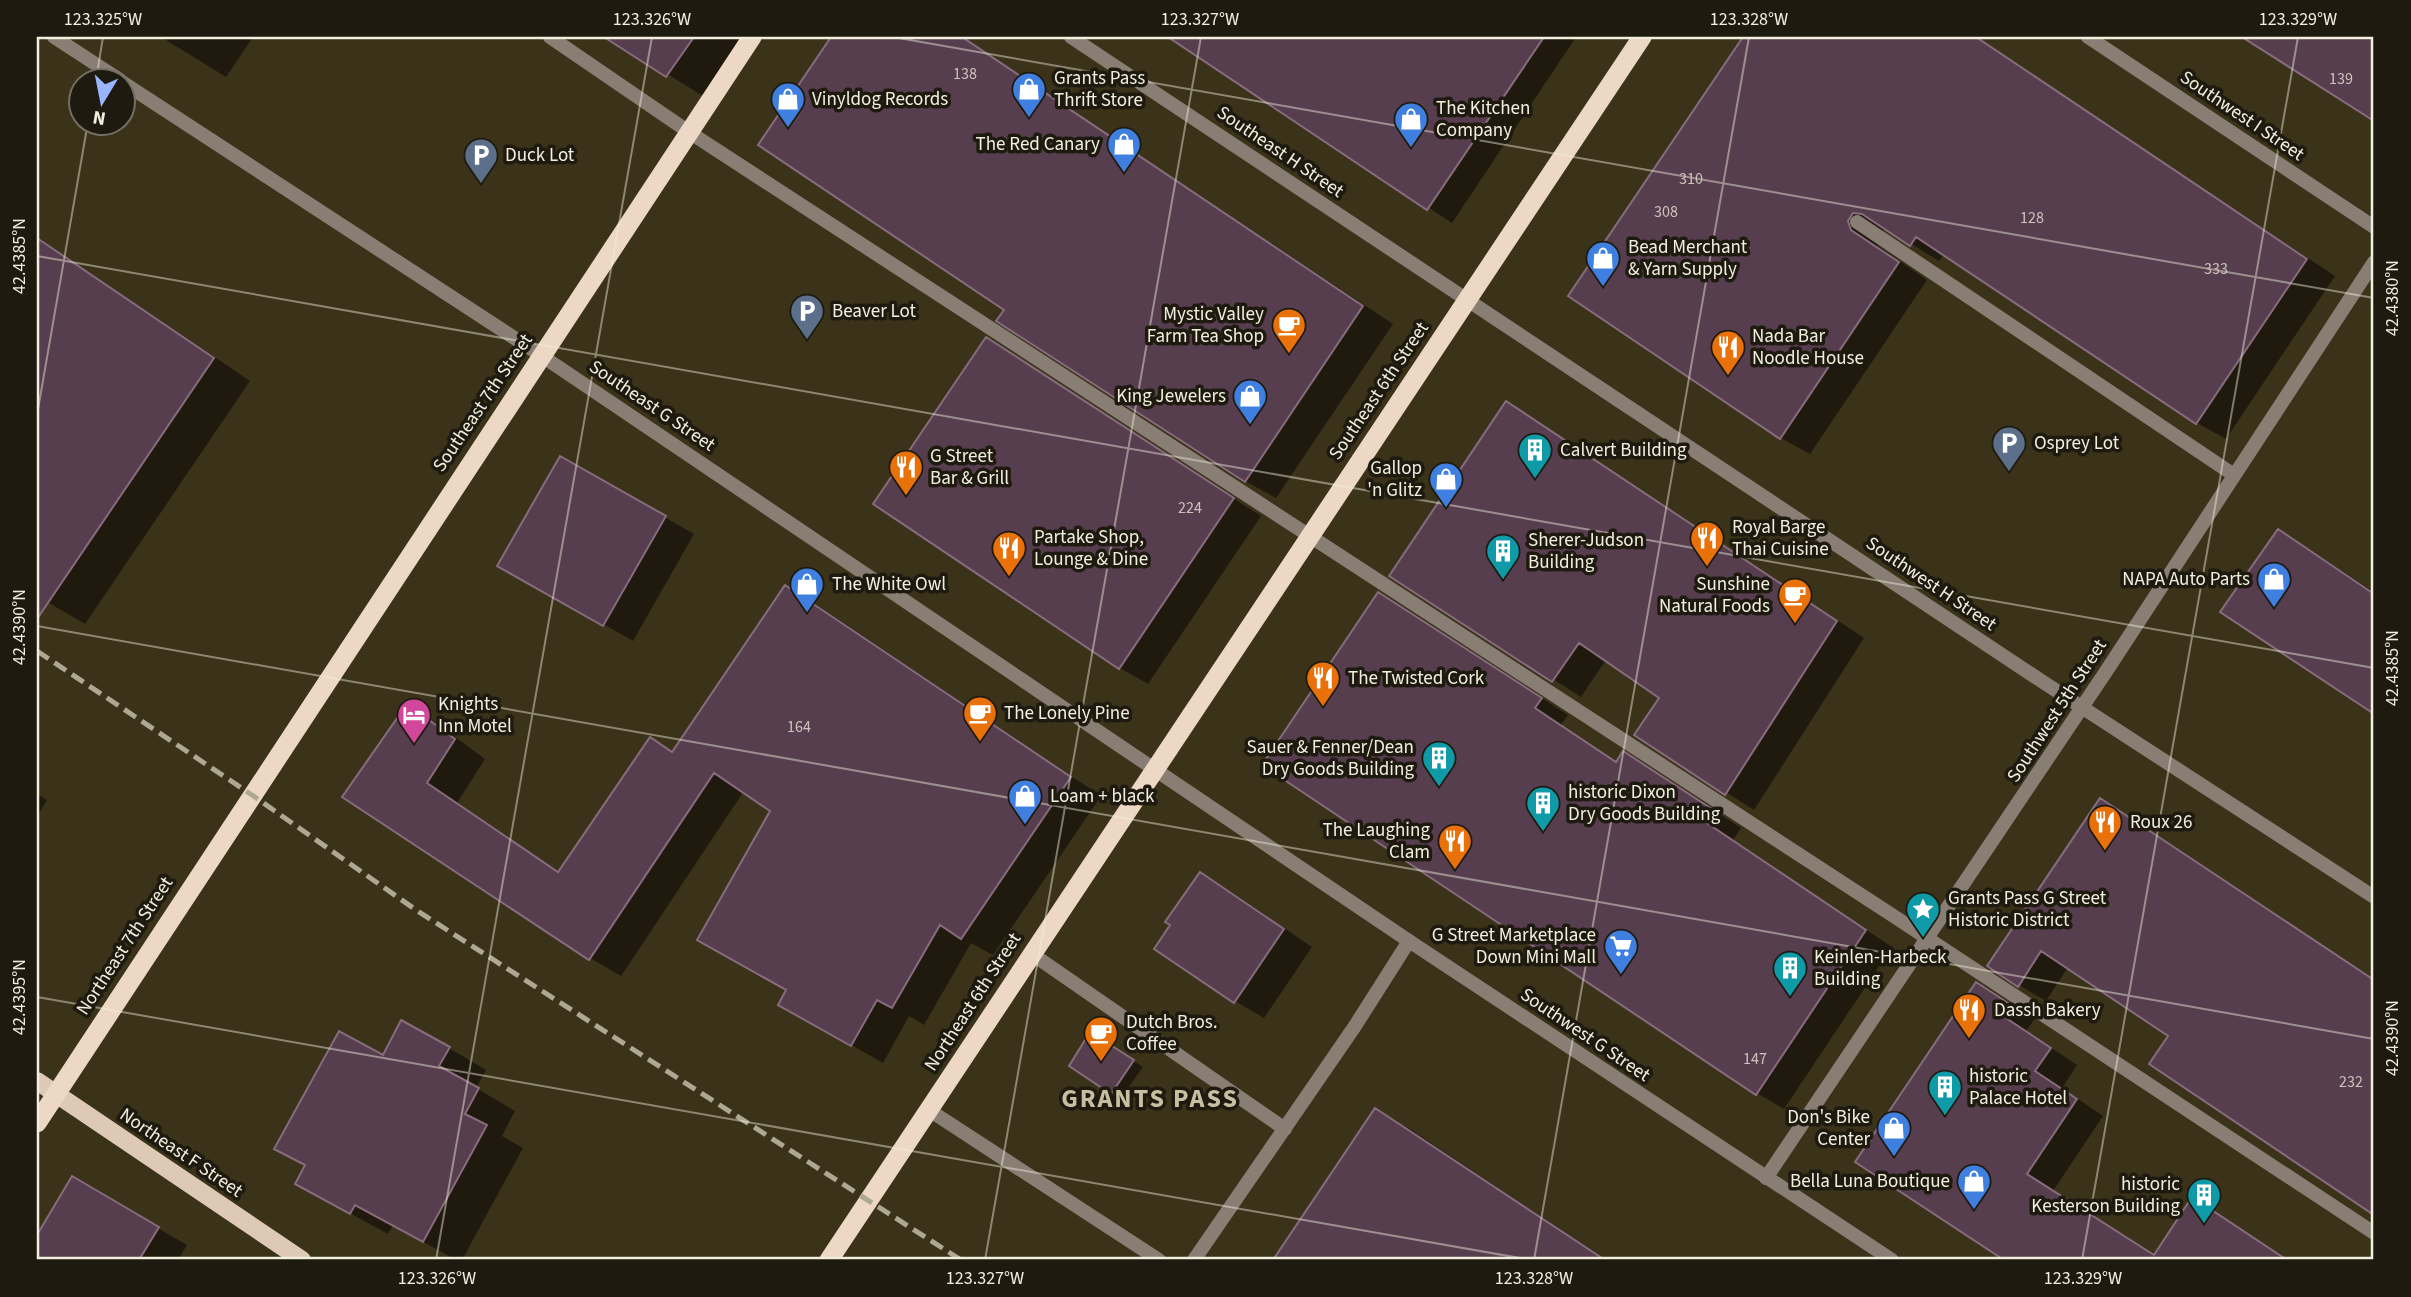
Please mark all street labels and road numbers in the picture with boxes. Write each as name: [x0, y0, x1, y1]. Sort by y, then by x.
street label: Southwest I Street: [2174, 64, 2310, 168]
street label: Southeast H Street: [1211, 99, 1349, 205]
street label: Southeast 6th Street: [1323, 316, 1436, 466]
street label: Southeast 7th Street: [427, 328, 540, 478]
street label: Southeast G Street: [583, 354, 721, 459]
street label: Southwest H Street: [1860, 530, 2002, 638]
street label: Southwest 5th Street: [2000, 634, 2114, 788]
street label: Northeast 7th Street: [70, 871, 180, 1020]
street label: Northeast 6th Street: [918, 927, 1028, 1076]
street label: Southwest G Street: [1515, 981, 1656, 1089]
street label: Northeast F Street: [114, 1102, 248, 1205]

